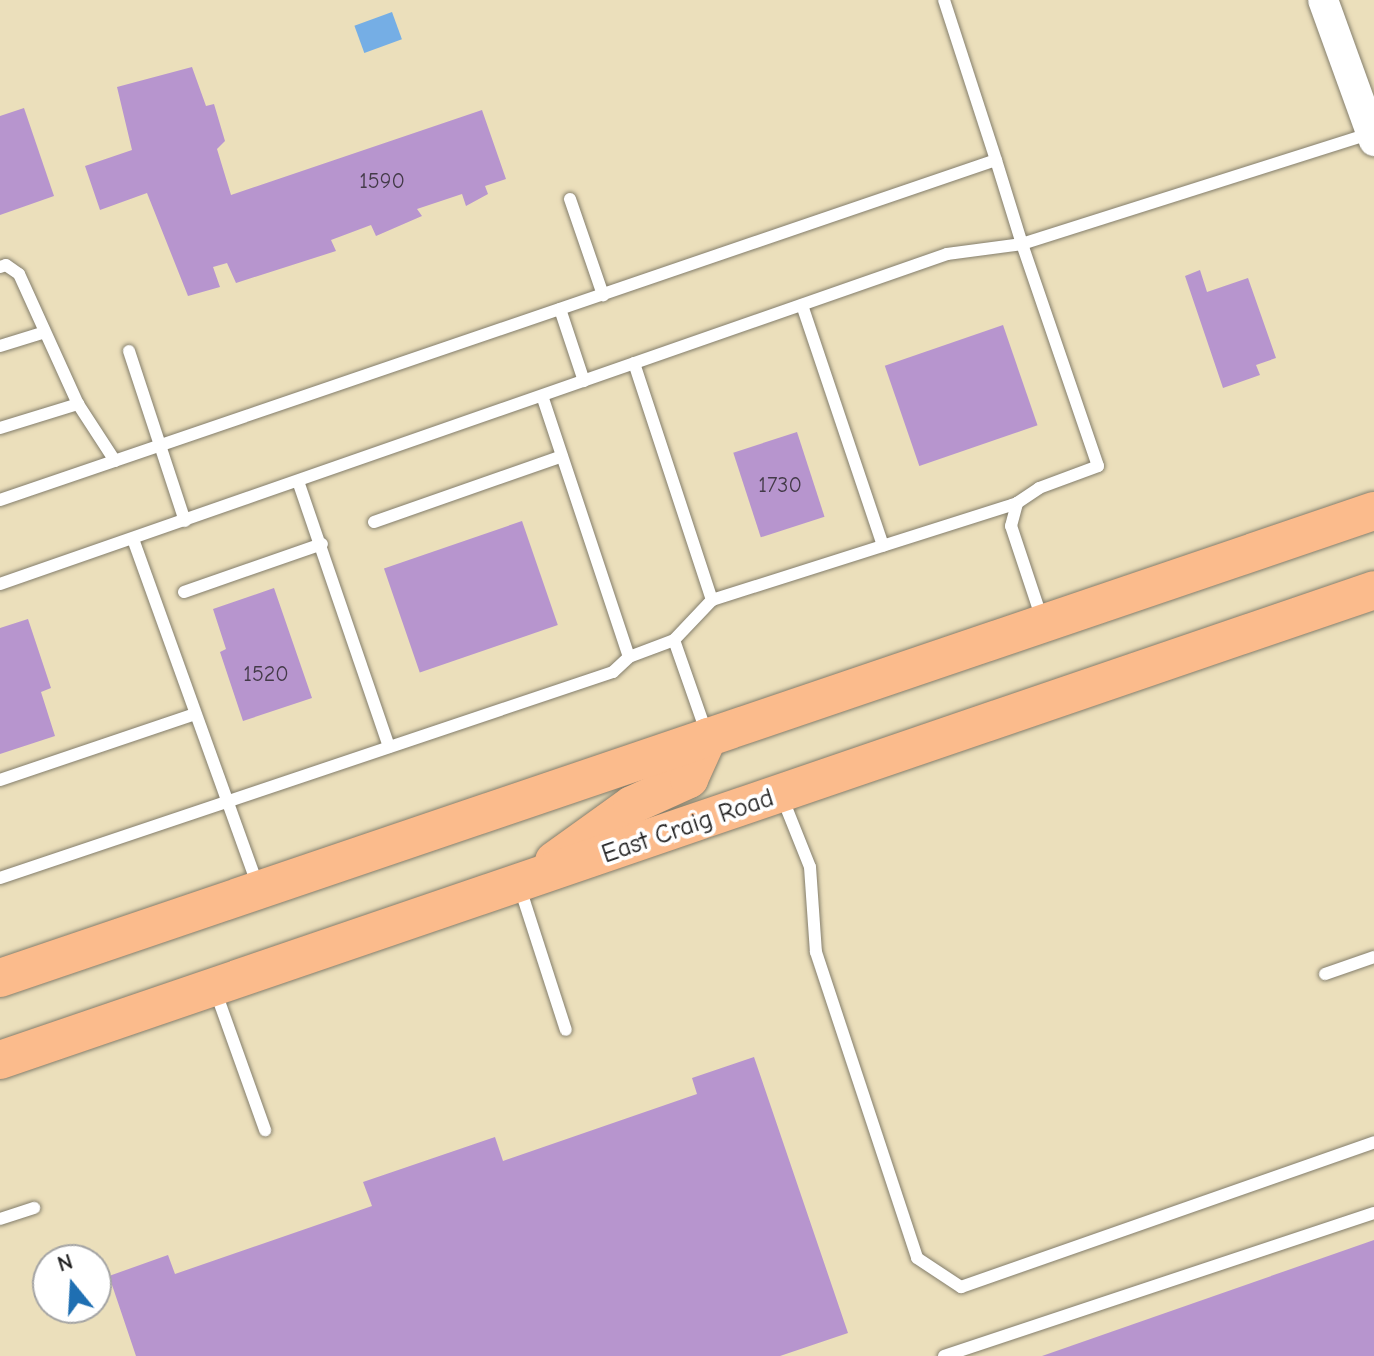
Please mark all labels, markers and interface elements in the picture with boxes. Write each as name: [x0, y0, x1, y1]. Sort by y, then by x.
house number: 1590: [359, 169, 405, 195]
house number: 1730: [758, 473, 802, 499]
house number: 1520: [243, 662, 289, 688]
street label: East Craig Road: [598, 783, 778, 871]
north arrow: [32, 1244, 112, 1324]
text: N: [54, 1248, 76, 1278]

